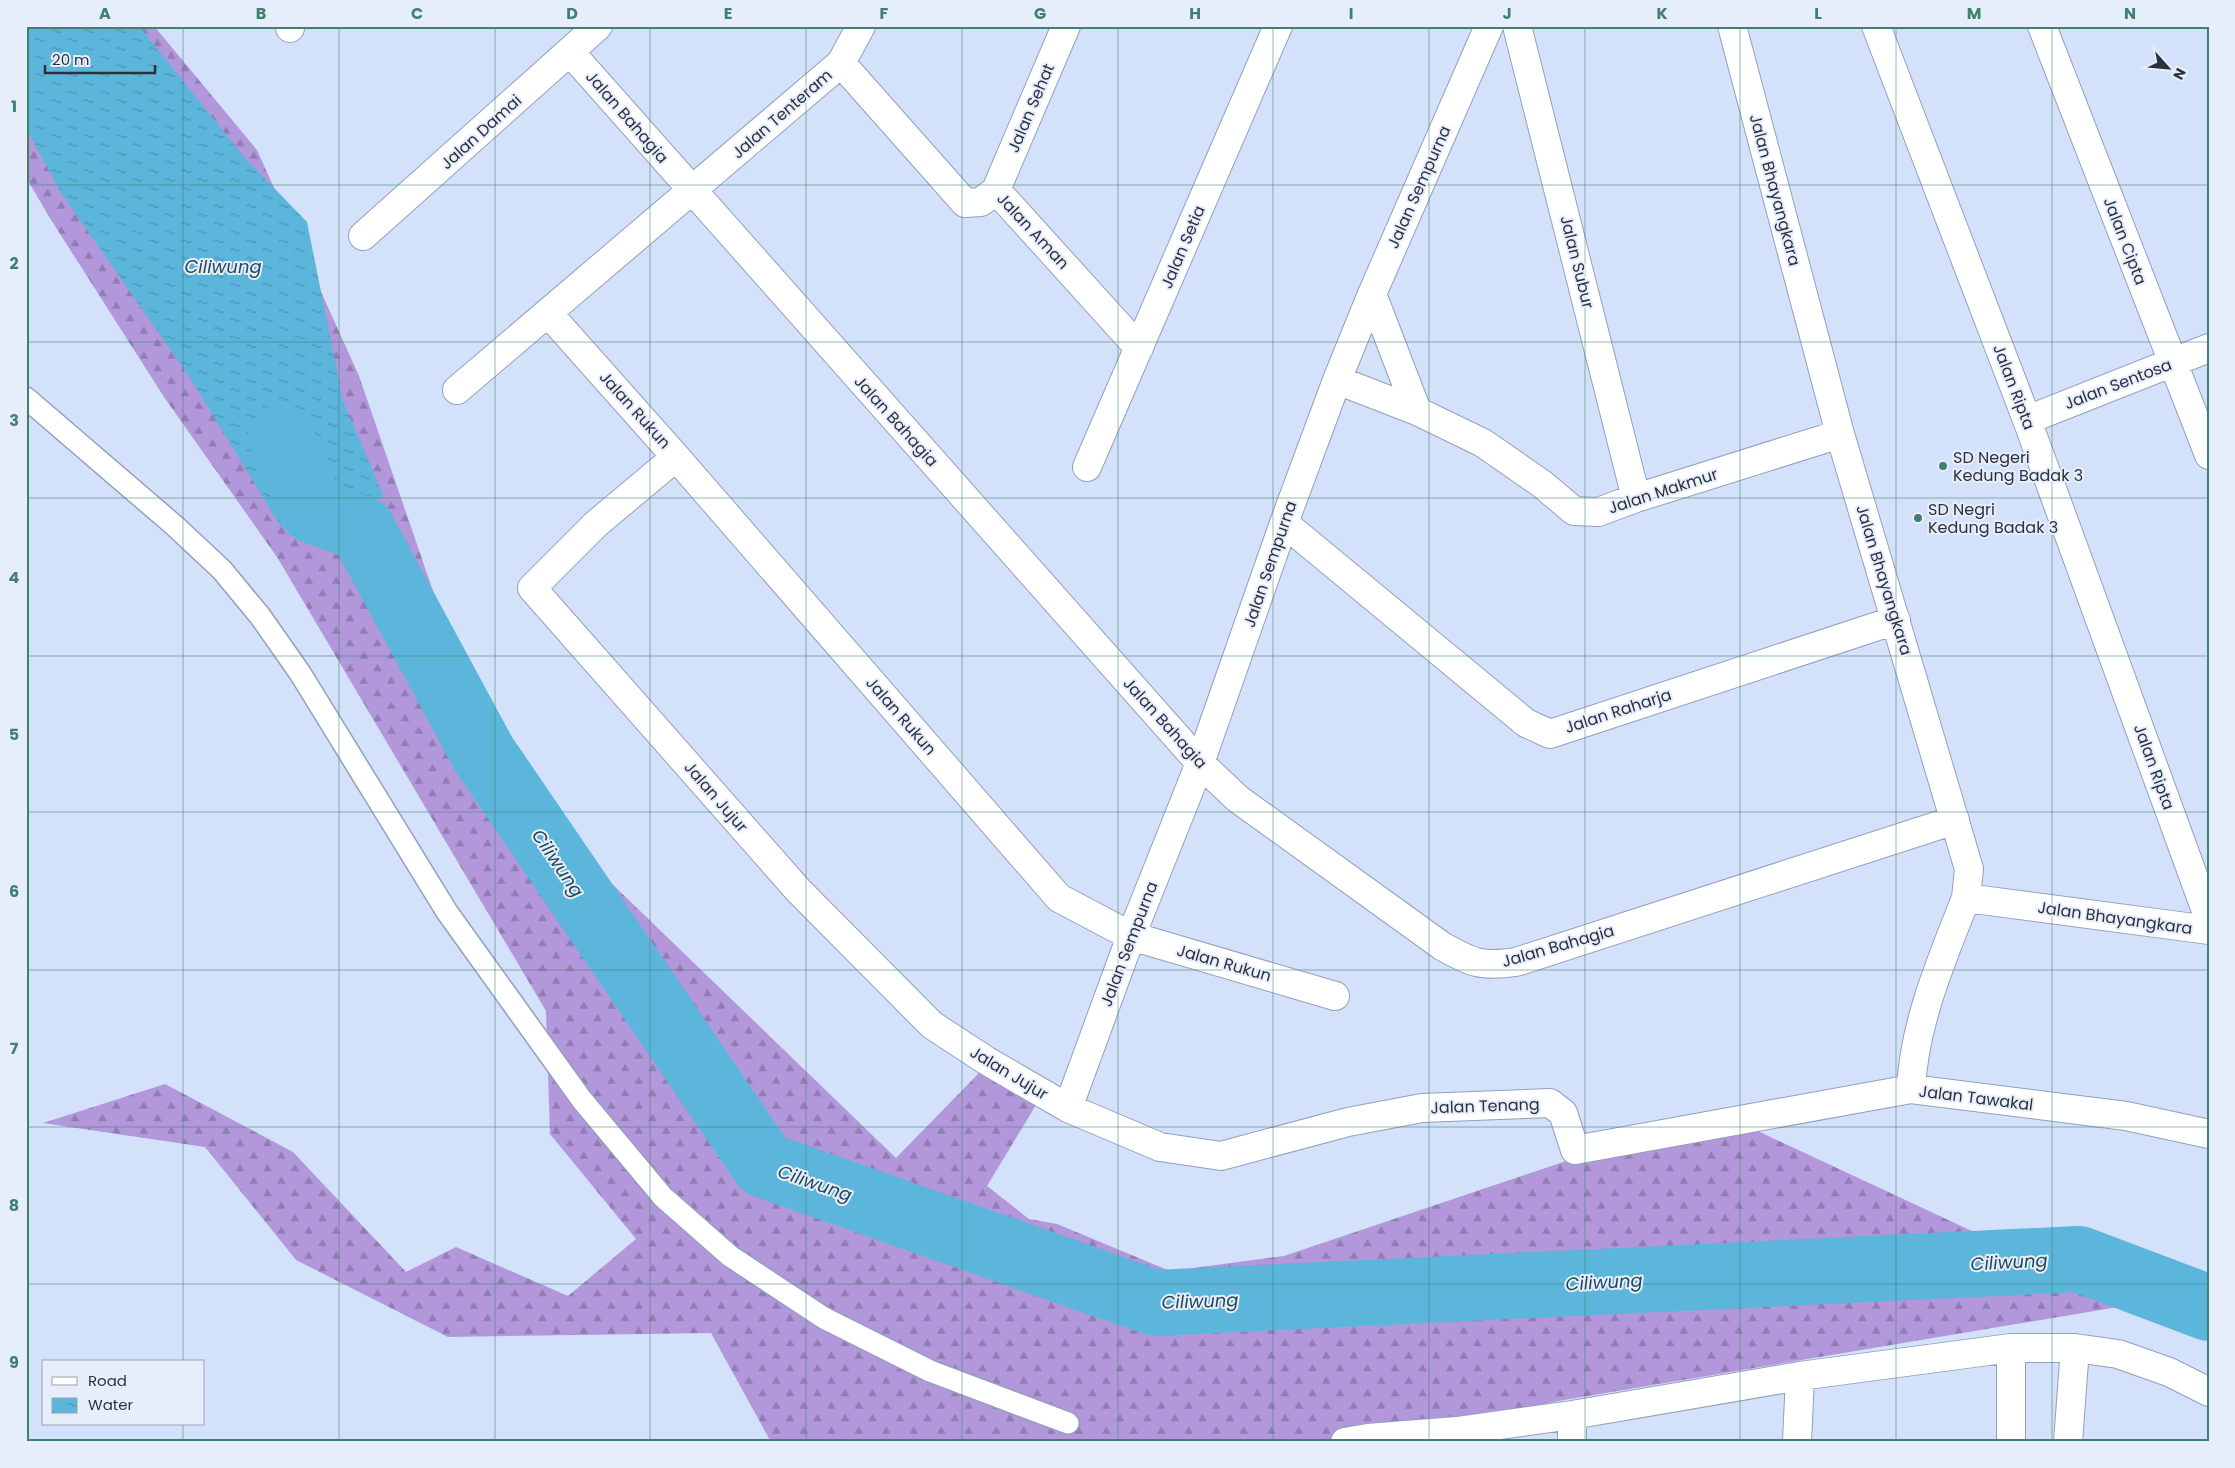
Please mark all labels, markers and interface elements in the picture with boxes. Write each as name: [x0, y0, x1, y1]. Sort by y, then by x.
text: A: [99, 2, 111, 25]
text: B: [256, 2, 266, 25]
text: C: [411, 2, 423, 25]
text: D: [566, 2, 578, 25]
text: E: [724, 2, 732, 25]
text: F: [880, 2, 889, 25]
text: G: [1034, 2, 1046, 25]
text: H: [1189, 2, 1201, 25]
text: I: [1349, 2, 1353, 25]
text: J: [1502, 2, 1512, 25]
text: K: [1656, 2, 1668, 25]
text: L: [1814, 2, 1822, 25]
text: M: [1967, 2, 1981, 25]
text: N: [2124, 2, 2136, 25]
scale bar: [45, 42, 155, 74]
north arrow: [2142, 42, 2192, 92]
text: 20 m: [52, 49, 90, 70]
street label: Jalan Sehat: [1002, 60, 1060, 156]
street label: Jalan Tenteram: [727, 64, 837, 164]
text: N: [2168, 65, 2191, 83]
street label: Jalan Bahagia: [580, 66, 674, 168]
street label: Jalan Damai: [435, 89, 527, 175]
text: 1: [11, 95, 17, 118]
street label: Jalan Bhayangkara: [1744, 112, 1806, 268]
street label: Jalan Sempurna: [1382, 122, 1456, 252]
street label: Jalan Aman: [992, 188, 1074, 274]
street label: Jalan Cipta: [2098, 194, 2152, 288]
street label: Jalan Setia: [1155, 202, 1211, 292]
street label: Jalan Subur: [1554, 213, 1600, 311]
text: 2: [9, 252, 19, 275]
water label: Ciliwung: [184, 254, 262, 279]
street label: Jalan Ripta: [1987, 341, 2041, 433]
street label: Jalan Sentosa: [2061, 353, 2175, 415]
street label: Jalan Rukun: [594, 366, 676, 454]
street label: Jalan Bahagia: [849, 370, 943, 472]
text: 3: [9, 409, 19, 432]
place label: SD Negeri Kedung Badak 3: [1953, 446, 2083, 487]
marker: SD Negeri Kedung Badak 3: [1937, 460, 1949, 472]
street label: Jalan Makmur: [1605, 462, 1721, 520]
street label: Jalan Sempurna: [1238, 498, 1302, 630]
place label: SD Negri Kedung Badak 3: [1928, 498, 2058, 539]
street label: Jalan Bhayangkara: [1850, 502, 1918, 658]
marker: SD Negri Kedung Badak 3: [1912, 512, 1924, 524]
text: 4: [9, 566, 20, 589]
street label: Jalan Rukun: [860, 672, 942, 760]
street label: Jalan Bahagia: [1118, 672, 1212, 774]
street label: Jalan Raharja: [1562, 683, 1674, 739]
street label: Jalan Ripta: [2128, 721, 2180, 813]
text: 5: [9, 723, 19, 746]
street label: Jalan Jujur: [679, 756, 753, 838]
water label: Ciliwung: [526, 824, 590, 902]
street label: Jalan Sempurna: [1095, 878, 1163, 1010]
text: 6: [9, 880, 19, 903]
street label: Jalan Bhayangkara: [2036, 896, 2194, 940]
street label: Jalan Bahagia: [1499, 919, 1617, 973]
street label: Jalan Rukun: [1174, 939, 1274, 987]
text: 7: [10, 1037, 19, 1060]
street label: Jalan Jujur: [966, 1041, 1052, 1105]
street label: Jalan Tawakal: [1918, 1080, 2034, 1116]
street label: Jalan Tenang: [1430, 1093, 1540, 1119]
water label: Ciliwung: [774, 1159, 856, 1207]
text: 8: [9, 1194, 19, 1217]
water label: Ciliwung: [1970, 1247, 2048, 1277]
water label: Ciliwung: [1565, 1267, 1643, 1297]
water label: Ciliwung: [1161, 1287, 1239, 1315]
text: 9: [9, 1351, 19, 1374]
legend: [42, 1360, 205, 1426]
text: Road: [88, 1370, 127, 1391]
text: Water: [88, 1394, 134, 1415]

